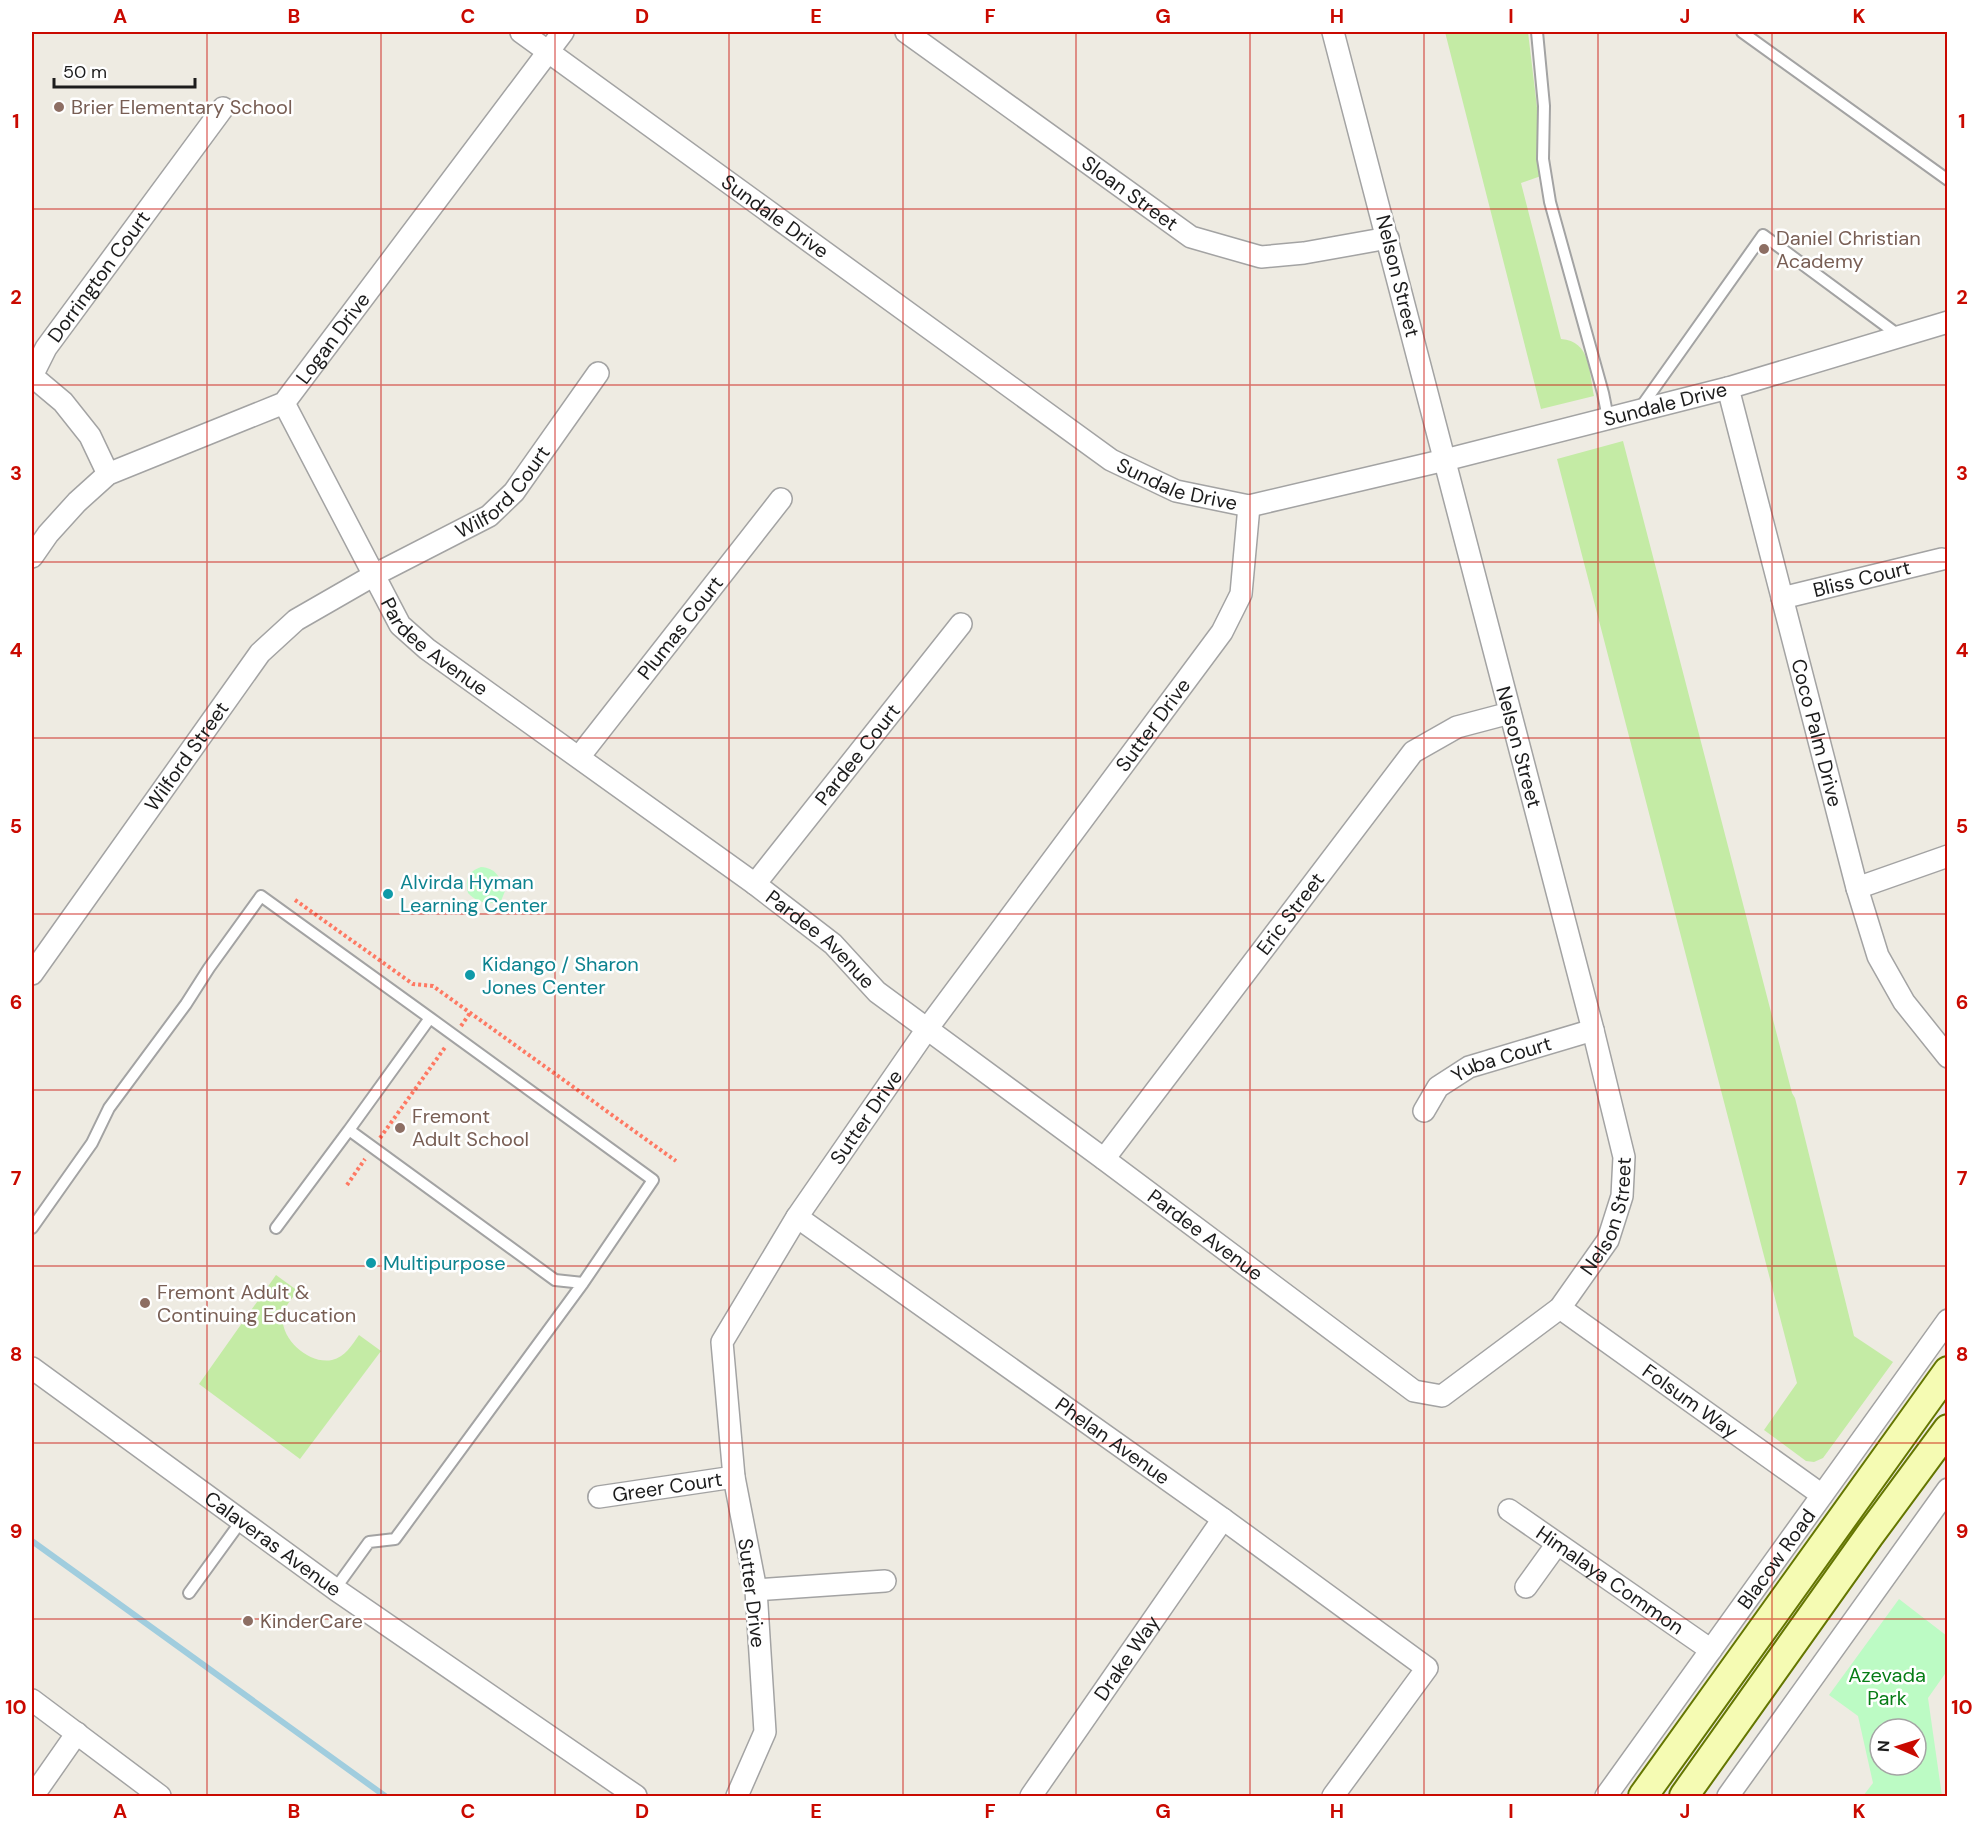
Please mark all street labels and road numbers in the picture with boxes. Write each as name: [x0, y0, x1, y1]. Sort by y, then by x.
street label: Sloan Street: [1077, 150, 1183, 237]
street label: Sundale Drive: [716, 169, 834, 264]
street label: Dorrington Court: [42, 205, 156, 347]
street label: Nelson Street: [1370, 212, 1426, 340]
street label: Logan Drive: [290, 287, 376, 389]
street label: Sundale Drive: [1601, 376, 1730, 432]
street label: Wilford Court: [451, 440, 556, 544]
street label: Sundale Drive: [1112, 452, 1240, 516]
street label: Bliss Court: [1810, 554, 1913, 603]
street label: Plumas Court: [631, 571, 729, 685]
street label: Pardee Avenue: [375, 593, 493, 702]
street label: Coco Palm Drive: [1785, 656, 1849, 810]
street label: Sutter Drive: [1110, 673, 1196, 777]
street label: Nelson Street: [1490, 683, 1548, 811]
street label: Wilford Street: [139, 696, 235, 816]
street label: Pardee Court: [809, 698, 906, 811]
street label: Eric Street: [1251, 867, 1330, 960]
street label: Pardee Avenue: [761, 884, 881, 994]
street label: Yuba Court: [1446, 1030, 1555, 1088]
street label: Sutter Drive: [824, 1064, 908, 1170]
street label: Nelson Street: [1574, 1156, 1637, 1280]
street label: Pardee Avenue: [1142, 1183, 1268, 1286]
street label: Folsum Way: [1637, 1358, 1743, 1444]
street label: Phelan Avenue: [1050, 1391, 1175, 1490]
street label: Greer Court: [611, 1466, 724, 1508]
street label: Calaveras Avenue: [199, 1485, 346, 1602]
street label: Blacow Road: [1732, 1504, 1821, 1614]
street label: Himalaya Common: [1531, 1520, 1689, 1640]
street label: Sutter Drive: [732, 1537, 772, 1649]
street label: Drake Way: [1088, 1610, 1165, 1706]

